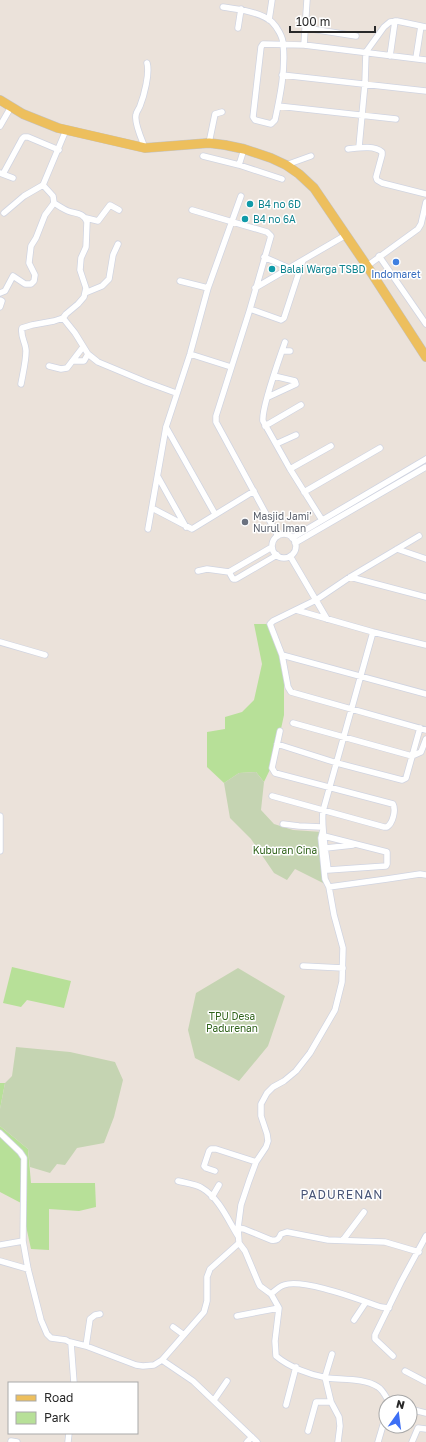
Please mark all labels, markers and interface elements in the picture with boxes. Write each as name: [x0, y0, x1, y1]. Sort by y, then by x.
scale bar: [290, 8, 375, 34]
text: 100 m: [296, 14, 330, 29]
place label: B4 no 6D: [258, 198, 301, 210]
marker: B4 no 6D: [245, 199, 255, 209]
place label: B4 no 6A: [253, 213, 296, 225]
marker: B4 no 6A: [240, 214, 250, 224]
marker: Indomaret: [391, 257, 401, 267]
place label: Balai Warga TSBD: [280, 263, 366, 275]
marker: Balai Warga TSBD: [267, 264, 277, 274]
place label: Indomaret: [371, 268, 421, 280]
place label: Masjid Jami' Nurul Iman: [253, 510, 312, 534]
marker: Masjid Jami' Nurul Iman: [240, 517, 250, 527]
park label: Kuburan Cina: [253, 844, 317, 856]
park label: TPU Desa Padurenan: [206, 1010, 258, 1034]
district label: PADURENAN: [301, 1187, 383, 1202]
legend: [8, 1382, 138, 1434]
text: Road: [44, 1390, 73, 1405]
north arrow: [378, 1394, 418, 1434]
text: N: [395, 1396, 406, 1411]
text: Park: [44, 1410, 70, 1425]

